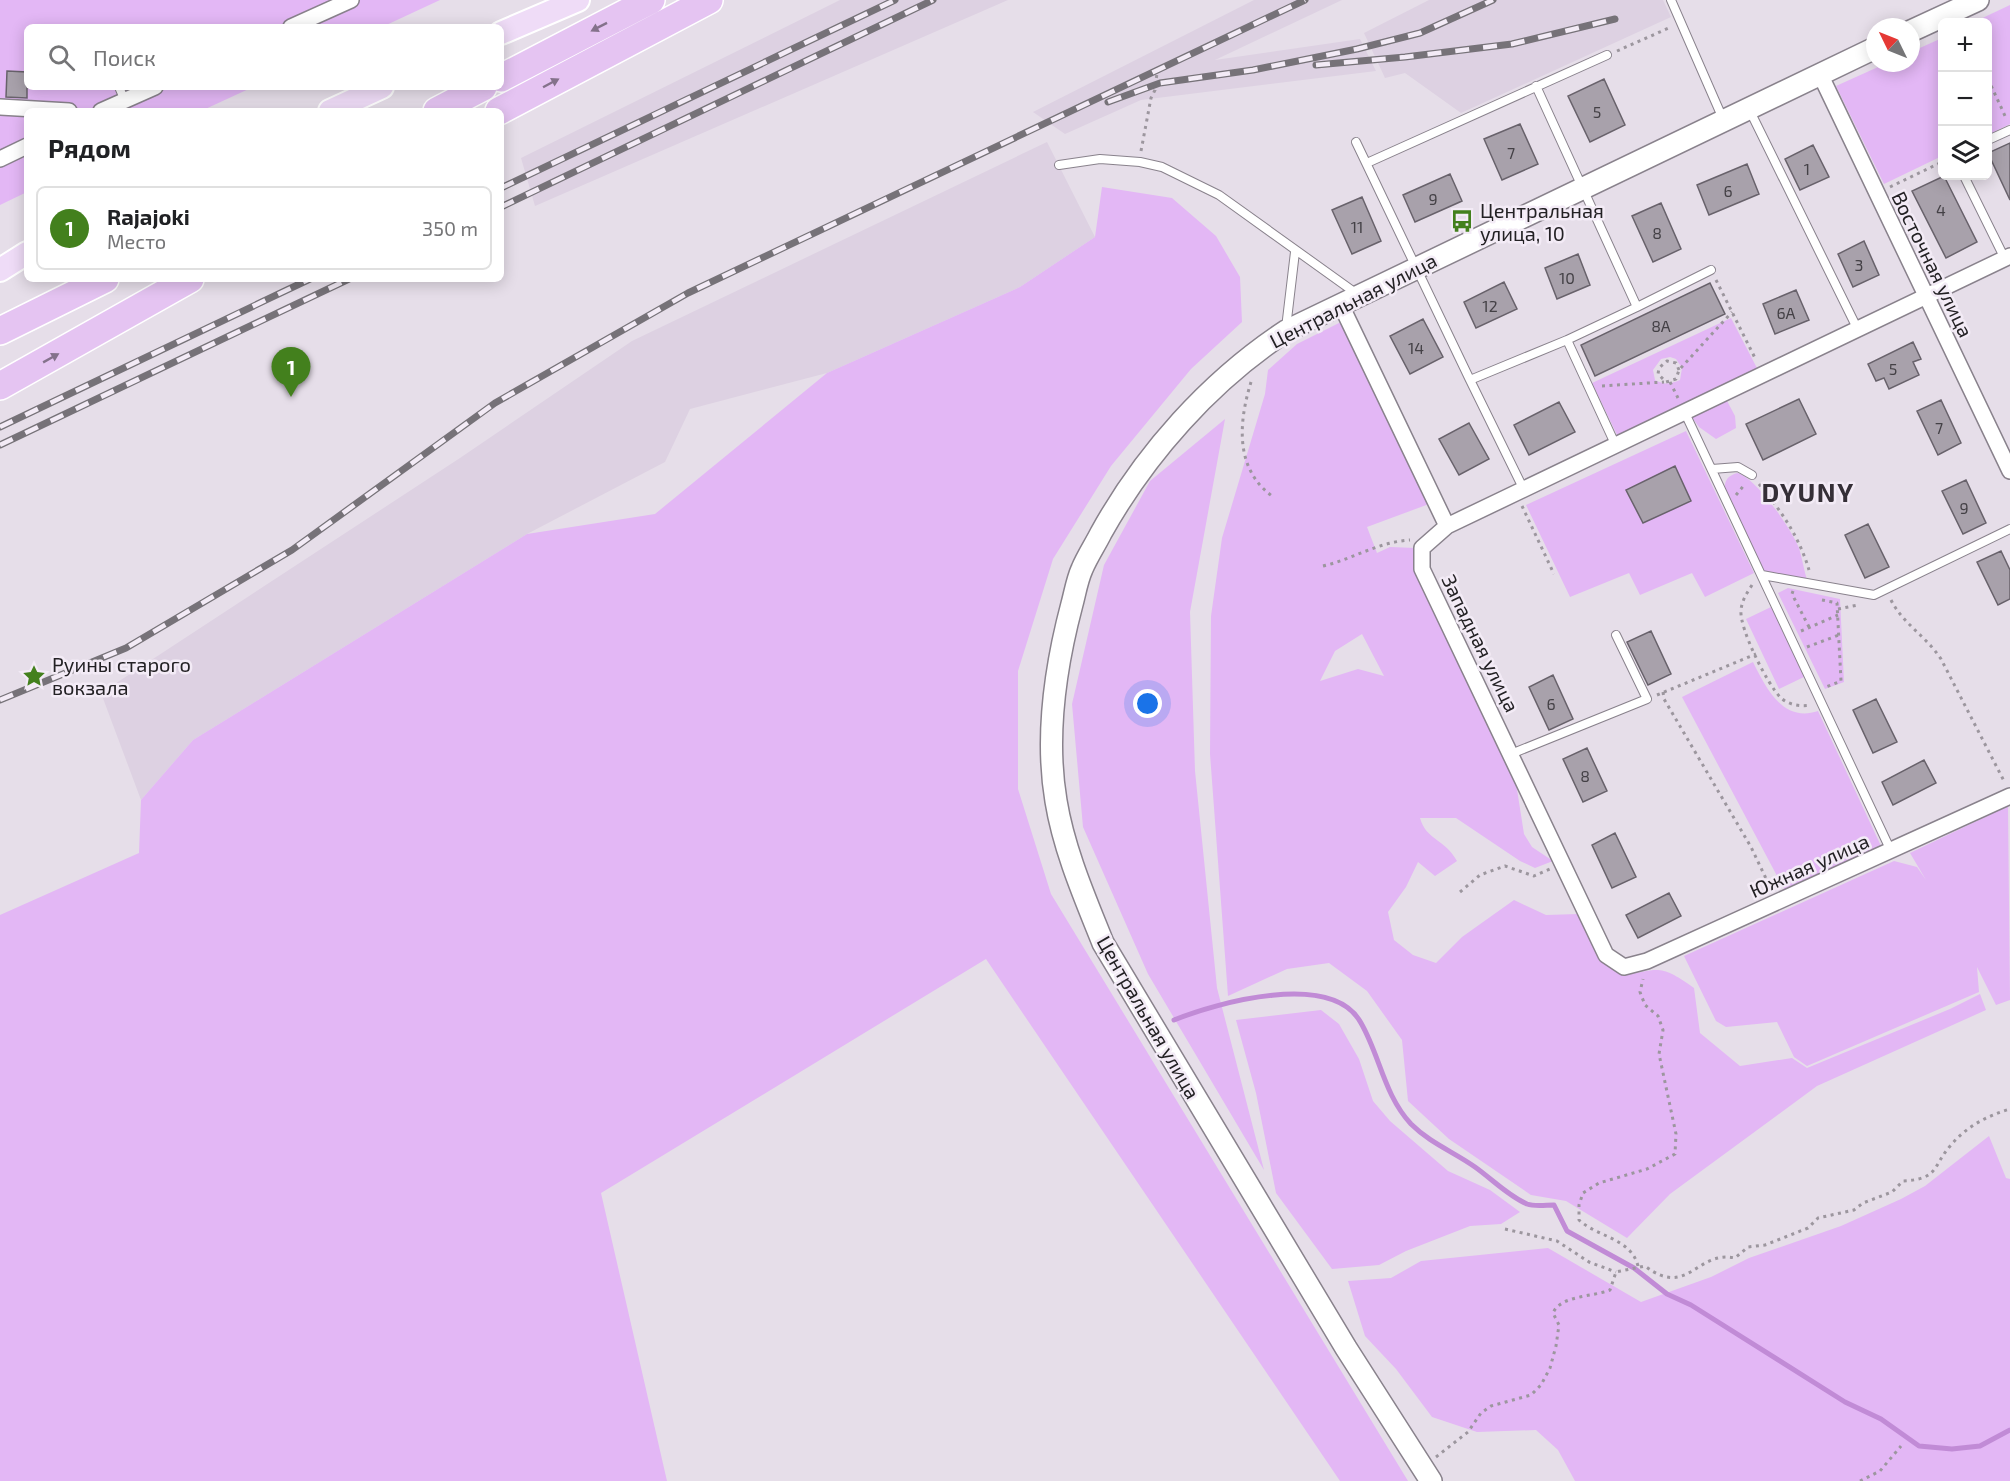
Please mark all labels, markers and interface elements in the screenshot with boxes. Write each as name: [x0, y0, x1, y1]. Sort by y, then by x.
north arrow: [1866, 18, 1920, 72]
map controls: [1938, 18, 1992, 180]
button: +: [1938, 18, 1992, 72]
one-way arrow: [591, 22, 608, 32]
search box: [24, 24, 504, 90]
icon: search: [45, 41, 78, 74]
text: Поиск: [93, 44, 156, 70]
button: −: [1938, 72, 1992, 126]
one-way arrow: [543, 78, 560, 88]
house number: 5: [1593, 102, 1601, 121]
button: layers: [1938, 126, 1992, 180]
text: Рядом: [48, 132, 131, 163]
house number: 7: [1507, 143, 1515, 162]
house number: 1: [1804, 159, 1810, 178]
house number: 6: [1723, 181, 1733, 200]
street label: Восточная улица: [1886, 187, 1979, 341]
house number: 9: [1428, 189, 1438, 208]
place label: Центральная улица, 10: [1480, 198, 1604, 246]
house number: 4: [1936, 200, 1946, 219]
text: Rajajoki: [107, 203, 190, 229]
bus stop icon: Центральная улица, 10: [1449, 208, 1475, 234]
text: 1: [65, 216, 74, 240]
text: 350 m: [422, 216, 478, 240]
house number: 11: [1351, 217, 1363, 236]
house number: 8: [1652, 223, 1662, 242]
text: Место: [107, 229, 166, 253]
street label: Центральная улица: [1265, 247, 1441, 353]
house number: 3: [1855, 255, 1863, 274]
house number: 10: [1559, 268, 1575, 287]
house number: 12: [1482, 296, 1498, 315]
house number: 6А: [1776, 303, 1796, 322]
house number: 8А: [1651, 316, 1671, 335]
house number: 14: [1408, 338, 1424, 357]
pin: 1: [272, 348, 310, 397]
one-way arrow: [43, 353, 60, 363]
house number: 5: [1889, 359, 1897, 378]
house number: 7: [1935, 418, 1943, 437]
district label: DYUNY: [1761, 476, 1855, 507]
house number: 9: [1959, 498, 1969, 517]
street label: Западная улица: [1436, 570, 1525, 716]
place label: Руины старого вокзала: [52, 652, 191, 699]
place icon: Руины старого вокзала: [21, 663, 47, 689]
your location: [1133, 689, 1162, 718]
house number: 6: [1546, 694, 1556, 713]
house number: 8: [1580, 766, 1590, 785]
street label: Южная улица: [1746, 828, 1873, 903]
street label: Центральная улица: [1092, 931, 1205, 1103]

